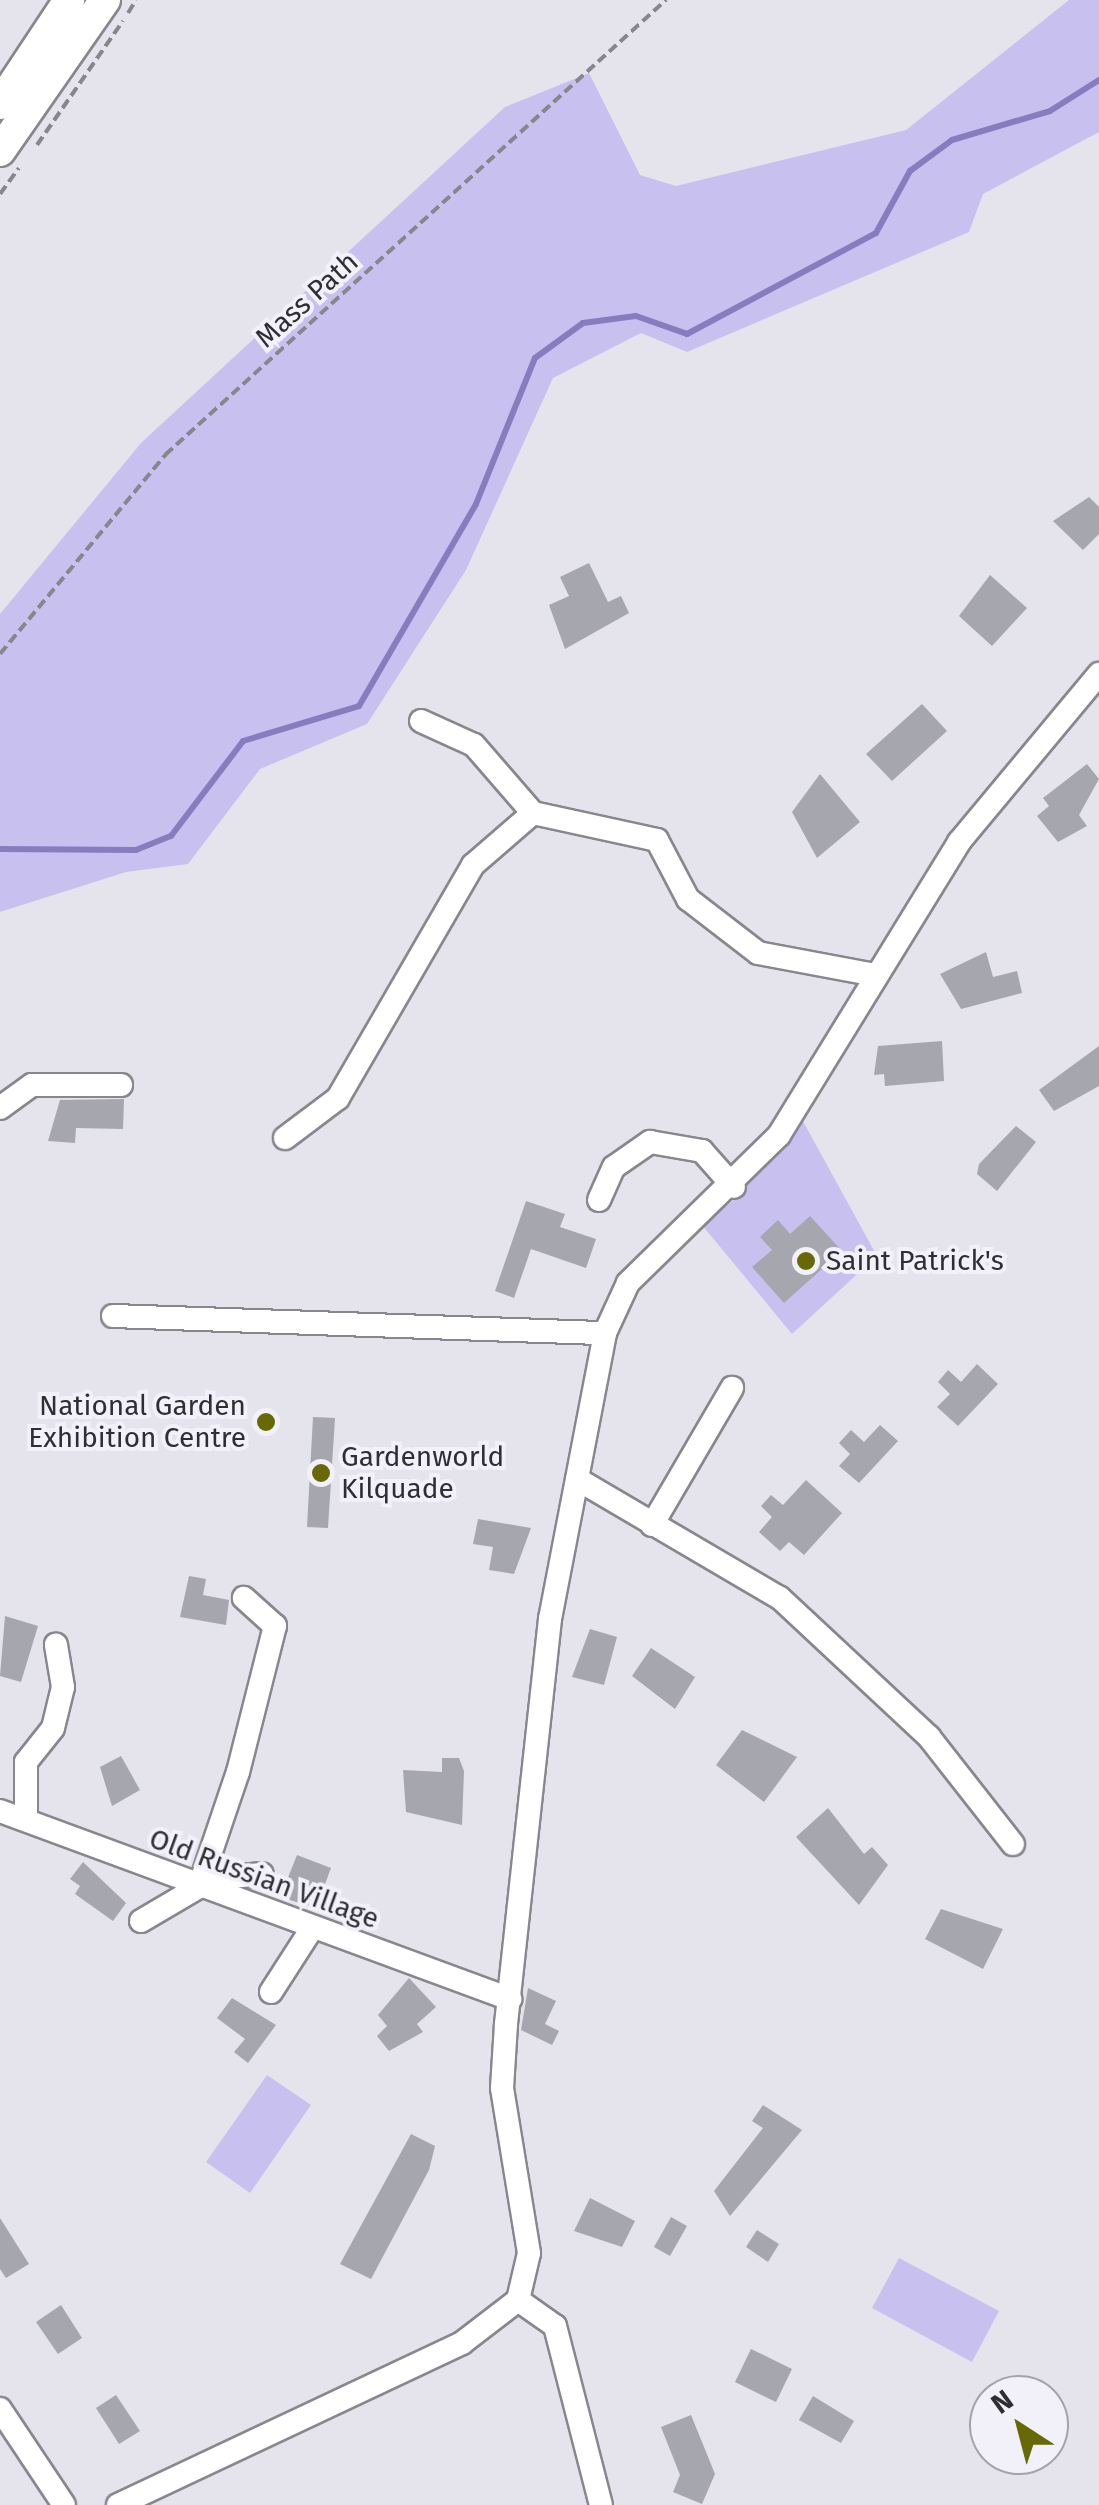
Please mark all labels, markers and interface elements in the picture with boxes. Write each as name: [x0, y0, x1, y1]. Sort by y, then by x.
street label: Mass Path: [249, 245, 365, 355]
place label: Saint Patrick's: [826, 1244, 1004, 1278]
marker: Saint Patrick's: [795, 1250, 817, 1272]
place label: National Garden Exhibition Centre: [28, 1389, 246, 1455]
marker: National Garden Exhibition Centre: [255, 1411, 277, 1433]
place label: Gardenworld Kilquade: [341, 1440, 504, 1506]
marker: Gardenworld Kilquade: [310, 1462, 332, 1484]
street label: Old Russian Village: [145, 1822, 383, 1936]
north arrow: [969, 2375, 1069, 2475]
text: N: [985, 2383, 1019, 2421]

